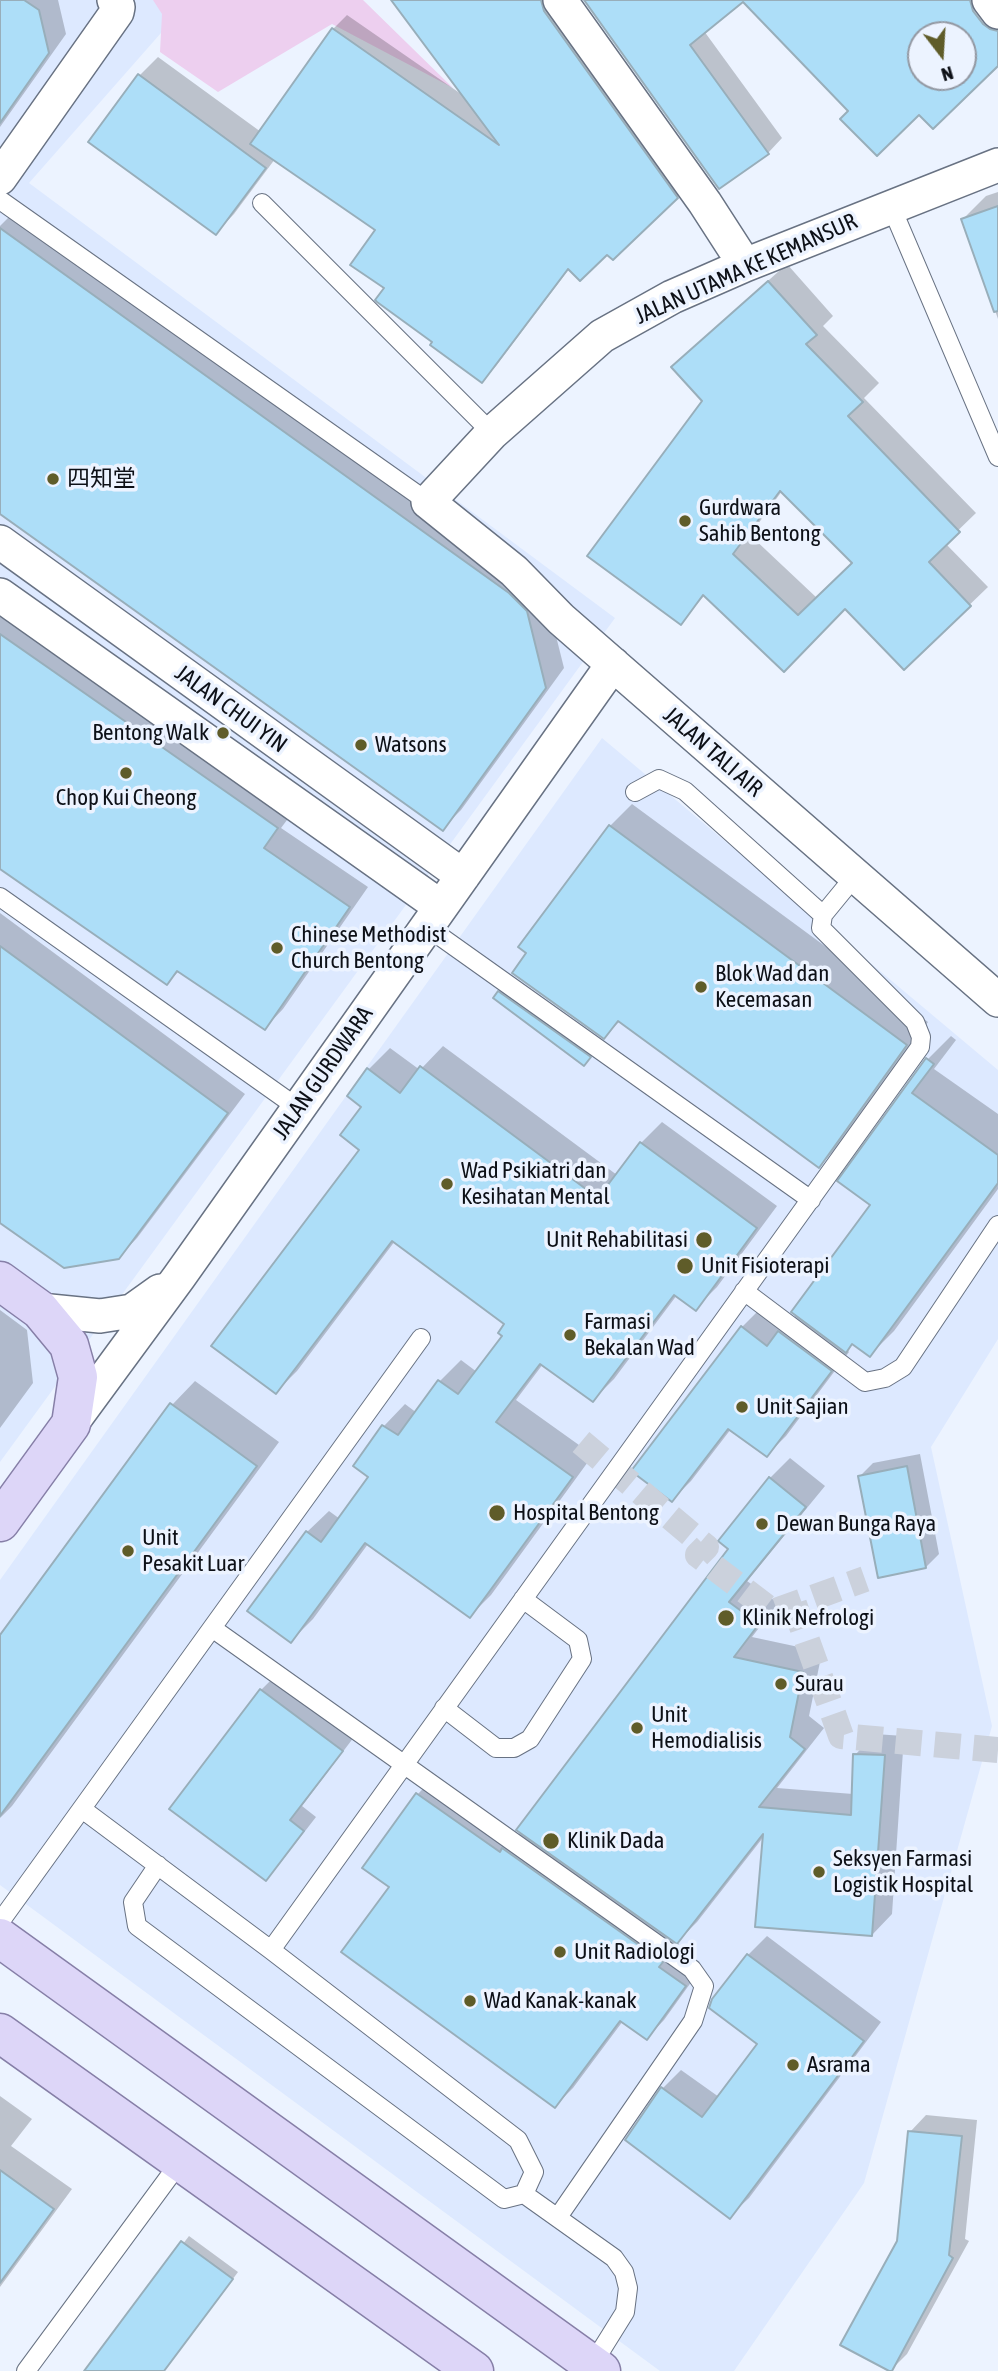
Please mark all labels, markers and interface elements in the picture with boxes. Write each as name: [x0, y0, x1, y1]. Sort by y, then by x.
north arrow: [907, 21, 977, 91]
text: N: [939, 62, 956, 86]
street label: JALAN UTAMA KE KEMANSUR: [631, 208, 861, 330]
place label: 四知堂: [67, 465, 136, 493]
marker: 四知堂: [45, 471, 61, 487]
place label: Gurdwara Sahib Bentong: [699, 494, 821, 548]
marker: Gurdwara Sahib Bentong: [677, 513, 693, 529]
street label: JALAN CHUI YIN: [170, 659, 292, 759]
street label: JALAN TALI AIR: [658, 701, 768, 803]
place label: Bentong Walk: [92, 719, 209, 747]
marker: Bentong Walk: [215, 725, 231, 741]
place label: Watsons: [375, 731, 447, 759]
marker: Watsons: [353, 737, 369, 753]
marker: Chop Kui Cheong: [118, 765, 134, 781]
place label: Chop Kui Cheong: [56, 784, 196, 812]
place label: Chinese Methodist Church Bentong: [291, 921, 446, 975]
marker: Chinese Methodist Church Bentong: [269, 940, 285, 956]
place label: Blok Wad dan Kecemasan: [715, 960, 829, 1014]
marker: Blok Wad dan Kecemasan: [693, 979, 709, 995]
street label: JALAN GURDWARA: [267, 1001, 379, 1145]
place label: Wad Psikiatri dan Kesihatan Mental: [461, 1157, 610, 1211]
marker: Wad Psikiatri dan Kesihatan Mental: [439, 1176, 455, 1192]
place label: Unit Rehabilitasi: [546, 1226, 688, 1254]
marker: Unit Rehabilitasi: [694, 1230, 714, 1250]
place label: Unit Fisioterapi: [701, 1252, 830, 1280]
marker: Unit Fisioterapi: [675, 1256, 695, 1276]
place label: Farmasi Bekalan Wad: [584, 1308, 695, 1362]
marker: Farmasi Bekalan Wad: [562, 1327, 578, 1343]
place label: Unit Sajian: [756, 1393, 849, 1421]
marker: Unit Sajian: [734, 1399, 750, 1415]
place label: Hospital Bentong: [513, 1499, 659, 1527]
marker: Hospital Bentong: [487, 1503, 507, 1523]
place label: Dewan Bunga Raya: [776, 1510, 936, 1538]
marker: Dewan Bunga Raya: [754, 1516, 770, 1532]
place label: Unit Pesakit Luar: [142, 1524, 244, 1578]
marker: Unit Pesakit Luar: [120, 1543, 136, 1559]
place label: Klinik Nefrologi: [742, 1604, 874, 1632]
marker: Klinik Nefrologi: [716, 1608, 736, 1628]
place label: Surau: [795, 1670, 844, 1698]
marker: Surau: [773, 1676, 789, 1692]
place label: Unit Hemodialisis: [651, 1701, 762, 1755]
marker: Unit Hemodialisis: [629, 1720, 645, 1736]
place label: Klinik Dada: [567, 1827, 665, 1855]
marker: Klinik Dada: [541, 1831, 561, 1851]
place label: Seksyen Farmasi Logistik Hospital: [833, 1845, 973, 1899]
marker: Seksyen Farmasi Logistik Hospital: [811, 1864, 827, 1880]
place label: Unit Radiologi: [574, 1938, 695, 1966]
marker: Unit Radiologi: [552, 1944, 568, 1960]
place label: Wad Kanak-kanak: [484, 1987, 637, 2015]
marker: Wad Kanak-kanak: [462, 1993, 478, 2009]
place label: Asrama: [807, 2051, 871, 2079]
marker: Asrama: [785, 2057, 801, 2073]

